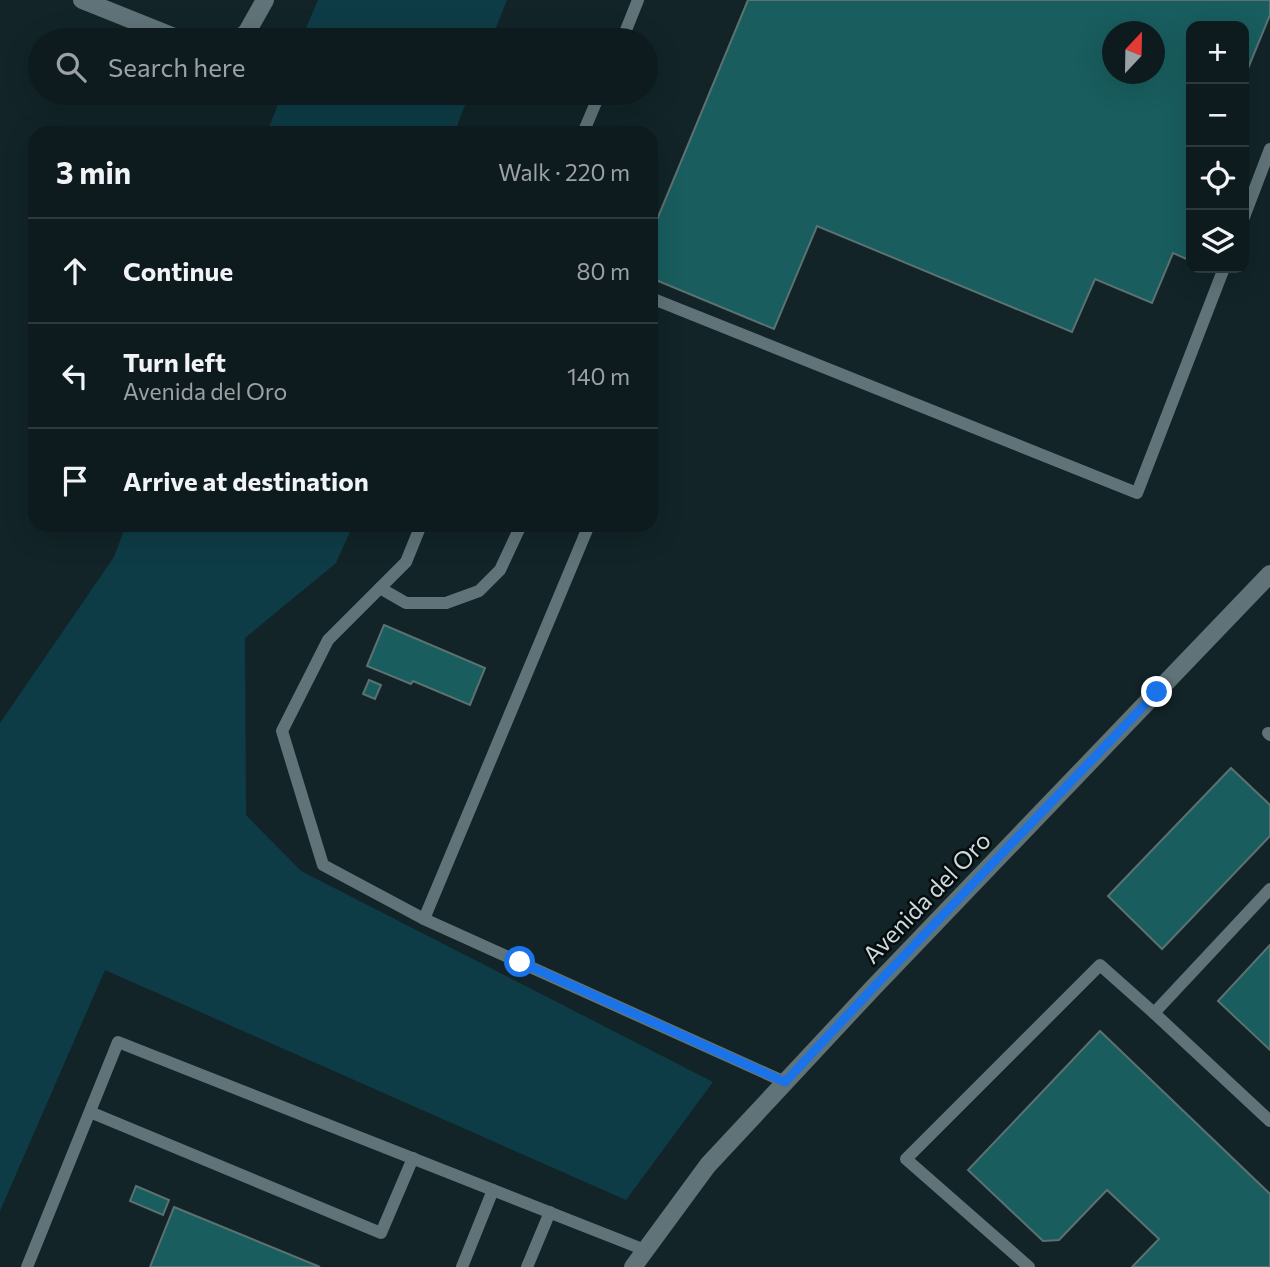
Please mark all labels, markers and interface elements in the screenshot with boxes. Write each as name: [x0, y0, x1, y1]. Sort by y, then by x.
north arrow: [1102, 21, 1165, 84]
map controls: [1186, 21, 1249, 273]
button: +: [1186, 21, 1249, 84]
search box: [28, 28, 658, 105]
icon: search: [52, 48, 90, 86]
text: Search here: [108, 51, 246, 82]
button: −: [1186, 84, 1249, 147]
button: locate: [1186, 147, 1249, 210]
text: 3 min: [56, 153, 131, 190]
text: Walk · 220 m: [498, 158, 630, 186]
button: layers: [1186, 210, 1249, 273]
icon: ahead: [56, 252, 94, 290]
text: Continue: [123, 255, 233, 286]
text: 80 m: [577, 257, 630, 285]
text: Turn left: [123, 346, 226, 377]
icon: left: [56, 357, 94, 395]
text: 140 m: [567, 362, 630, 390]
text: Avenida del Oro: [123, 377, 287, 405]
icon: arrive: [56, 462, 94, 500]
text: Arrive at destination: [123, 465, 369, 496]
route end: [1141, 676, 1172, 707]
street label: Avenida del Oro: [856, 825, 996, 969]
route start: [504, 946, 535, 977]

